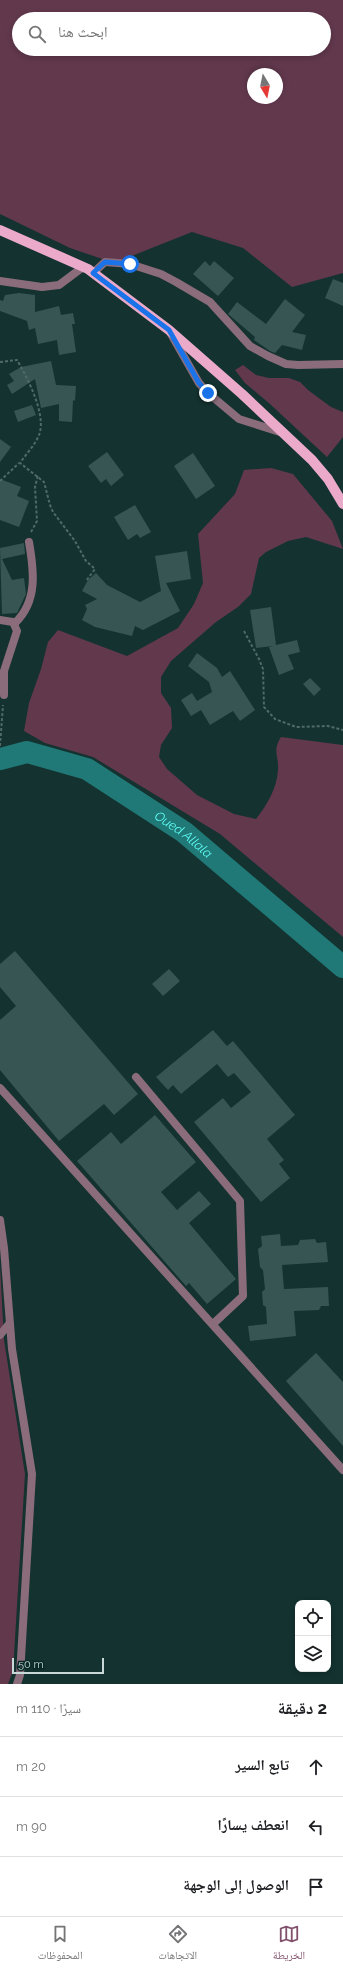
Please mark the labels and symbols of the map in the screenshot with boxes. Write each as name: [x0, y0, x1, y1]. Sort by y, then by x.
north arrow: [247, 68, 283, 104]
route start: [121, 255, 139, 273]
route end: [199, 384, 217, 402]
water label: Oued Allala: [152, 808, 216, 861]
scale bar: [12, 1656, 104, 1675]

